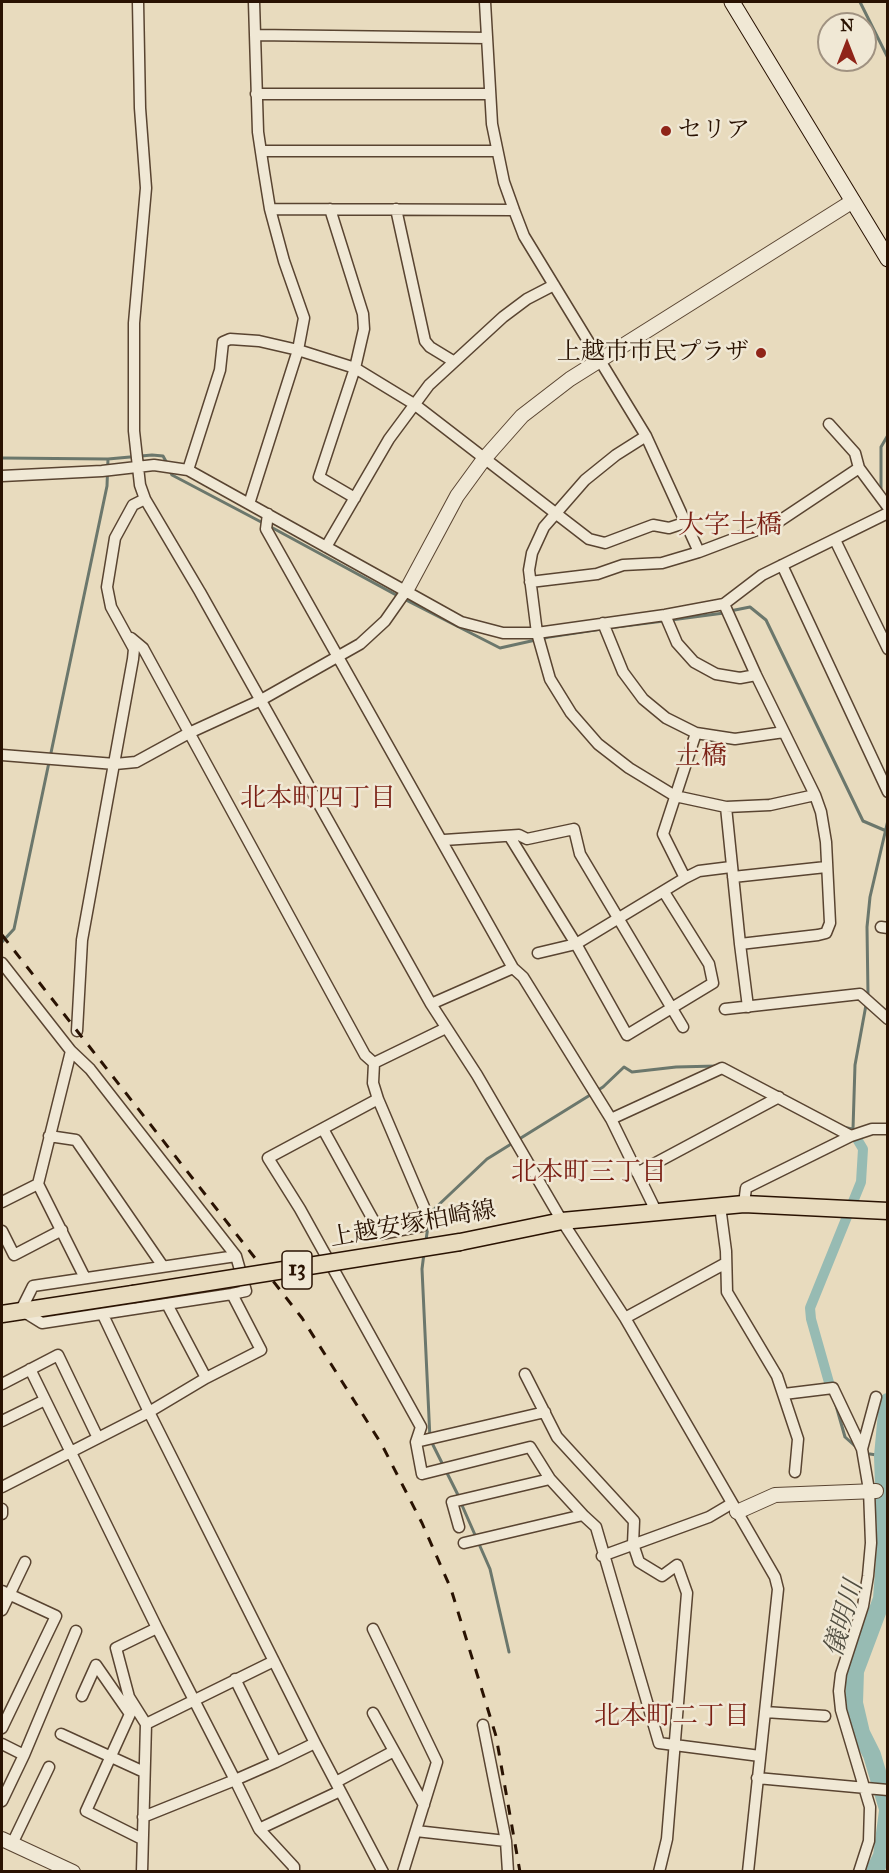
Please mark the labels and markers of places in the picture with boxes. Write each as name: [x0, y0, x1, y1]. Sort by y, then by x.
place label: セリア: [678, 117, 750, 145]
marker: セリア: [659, 124, 673, 138]
place label: 上越市市民プラザ: [557, 339, 749, 367]
marker: 上越市市民プラザ: [754, 346, 768, 360]

